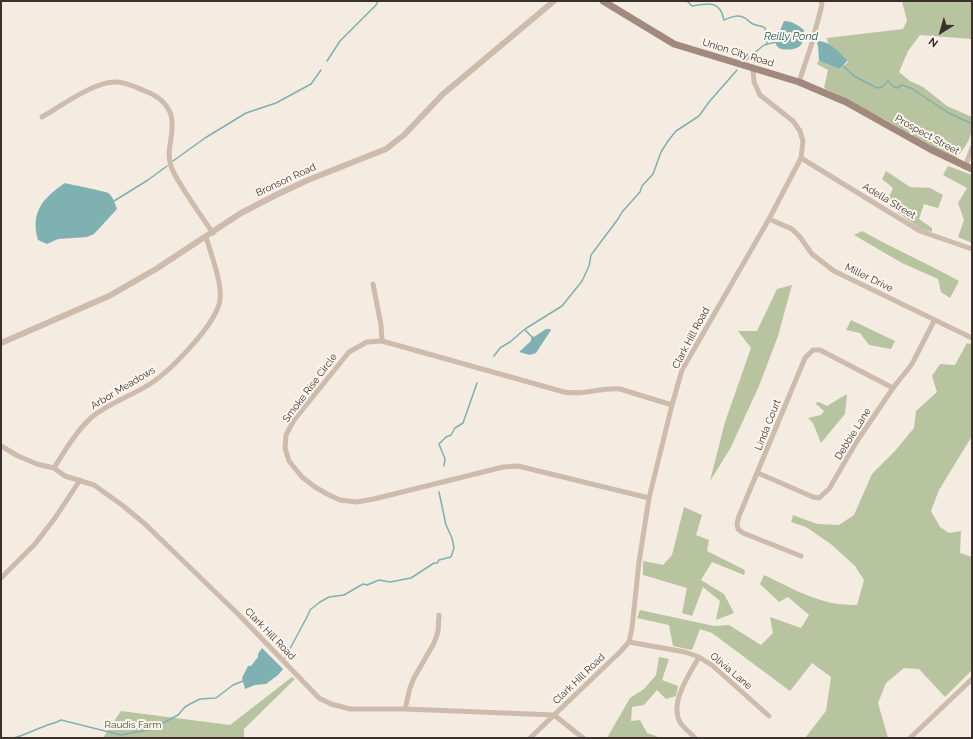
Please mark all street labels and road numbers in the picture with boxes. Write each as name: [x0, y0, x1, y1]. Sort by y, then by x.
street label: Union City Road: [701, 36, 775, 70]
street label: Prospect Street: [893, 112, 961, 158]
street label: Bronson Road: [254, 161, 318, 199]
street label: Adella Street: [860, 180, 918, 222]
street label: Miller Drive: [843, 261, 895, 295]
street label: Clark Hill Road: [670, 305, 712, 371]
street label: Smoke Rise Circle: [280, 351, 340, 425]
street label: Arbor Meadows: [89, 364, 157, 412]
street label: Linda Court: [752, 398, 784, 452]
street label: Debbie Lane: [832, 406, 874, 462]
street label: Clark Hill Road: [242, 605, 298, 663]
street label: Olivia Lane: [708, 650, 754, 692]
street label: Clark Hill Road: [550, 651, 608, 707]

